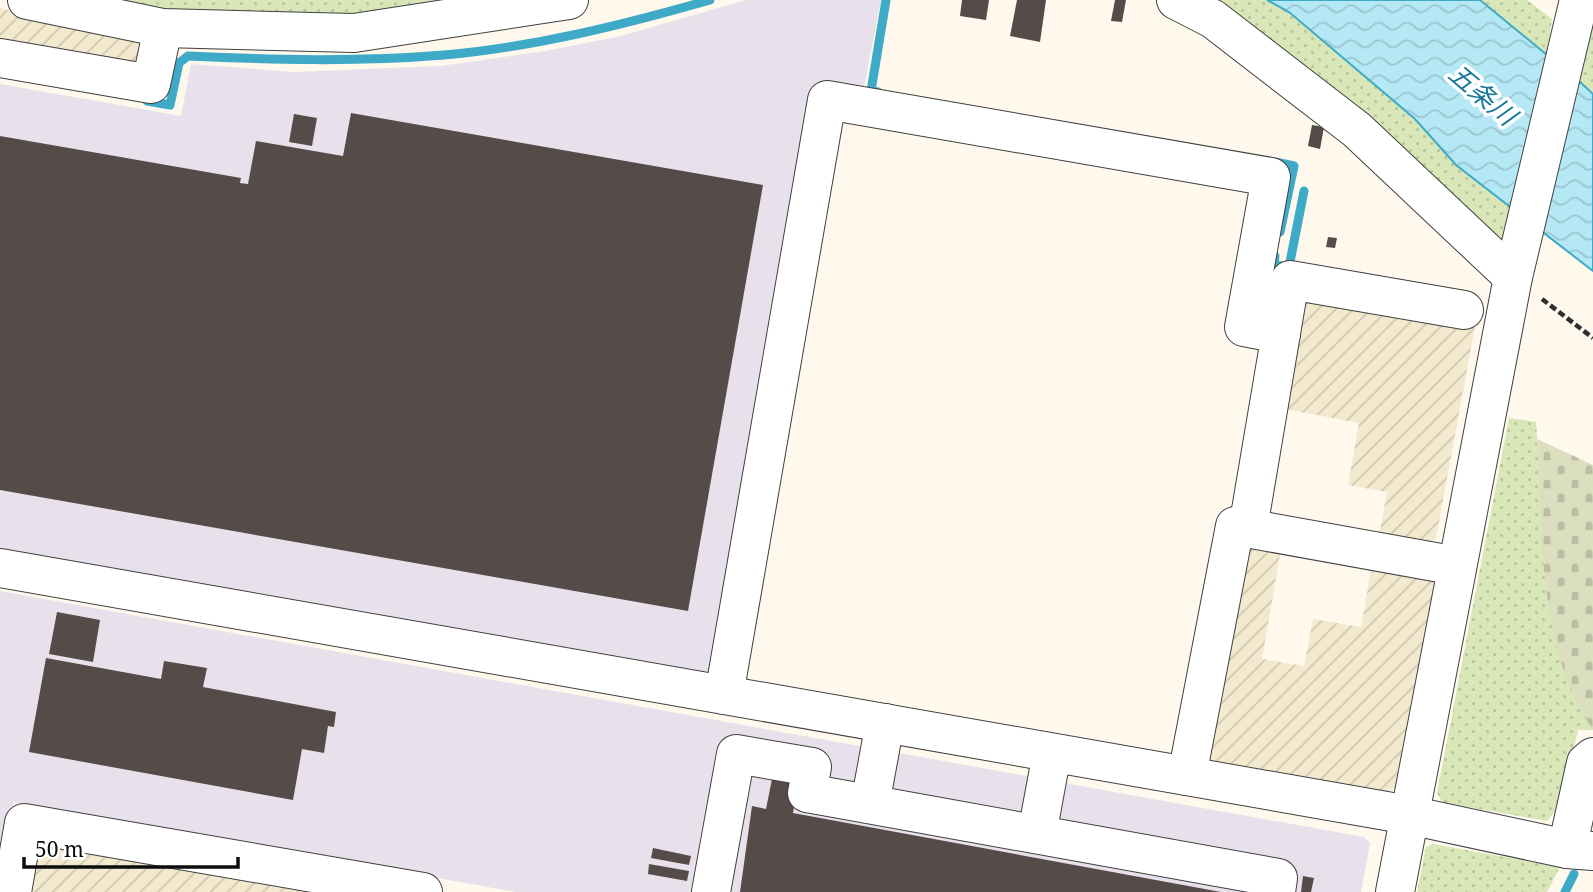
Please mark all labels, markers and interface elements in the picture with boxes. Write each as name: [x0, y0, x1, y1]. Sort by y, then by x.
water label: 五条川: [1442, 55, 1527, 135]
scale bar: [24, 826, 238, 870]
text: 50 m: [35, 835, 84, 863]

